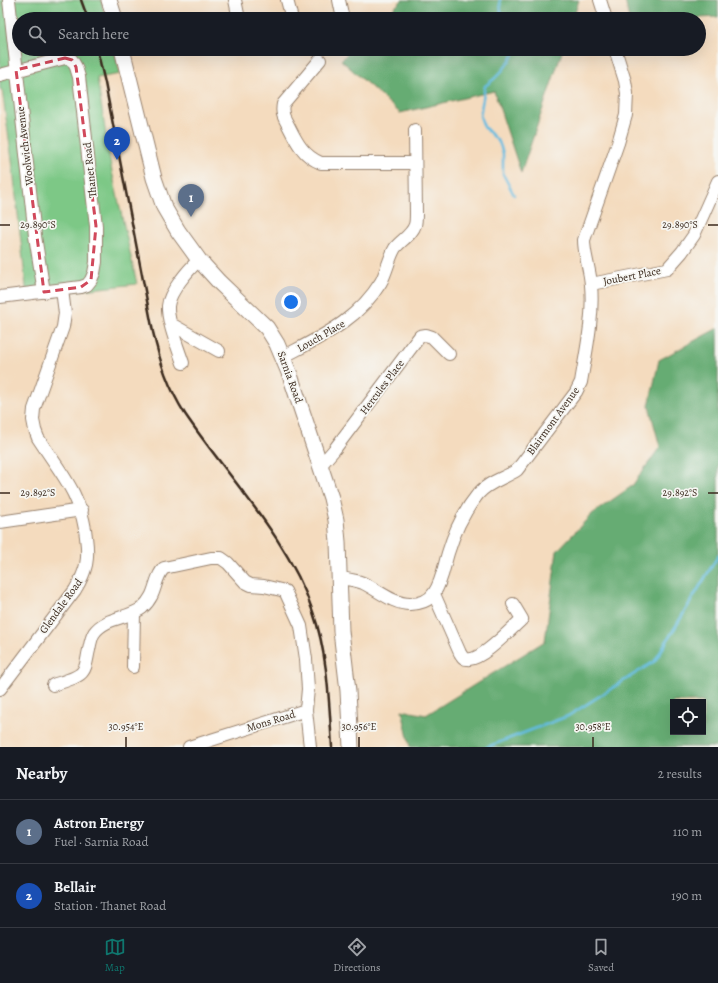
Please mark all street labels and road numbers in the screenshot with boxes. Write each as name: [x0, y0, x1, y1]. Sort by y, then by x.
street label: Woolwich Avenue: [13, 106, 37, 187]
street label: Thanet Road: [80, 141, 100, 198]
street label: Joubert Place: [602, 263, 662, 289]
street label: Louch Place: [294, 316, 348, 356]
street label: Sarnia Road: [274, 349, 306, 405]
street label: Hercules Place: [356, 356, 408, 418]
street label: Blairmont Avenue: [523, 384, 583, 458]
street label: Glendale Road: [36, 575, 86, 637]
street label: Mons Road: [245, 706, 297, 735]

